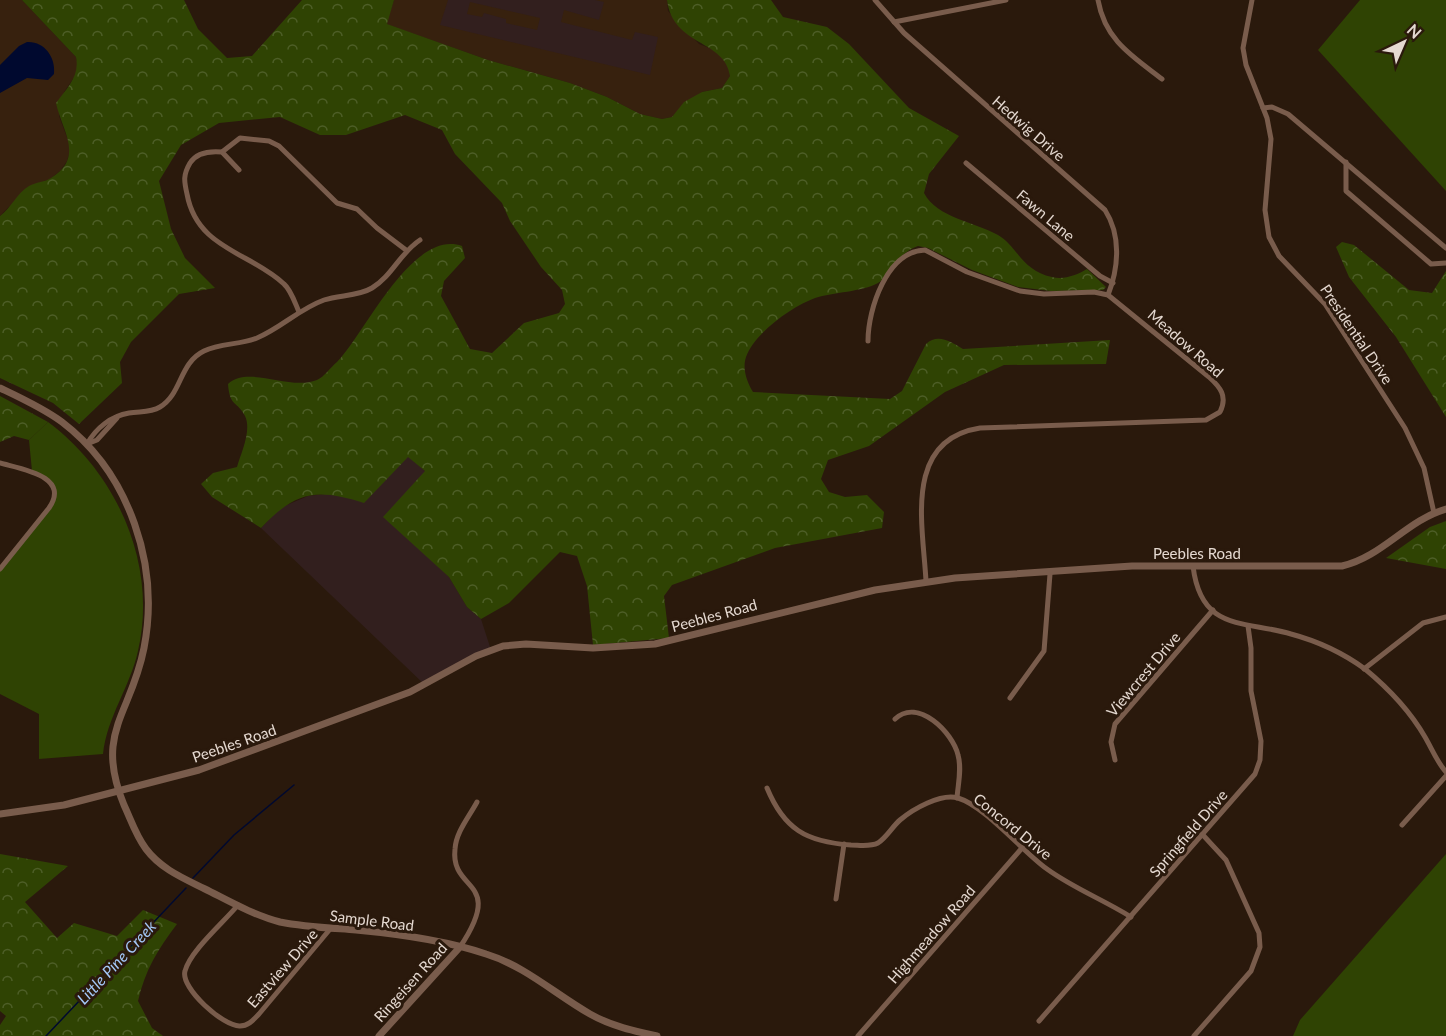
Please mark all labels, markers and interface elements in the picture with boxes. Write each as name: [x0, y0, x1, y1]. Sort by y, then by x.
north arrow: [1374, 12, 1434, 72]
text: N: [1404, 20, 1426, 42]
street label: Hedwig Drive: [989, 92, 1069, 164]
street label: Fawn Lane: [1013, 186, 1079, 245]
street label: Presidential Drive: [1317, 281, 1397, 387]
street label: Meadow Road: [1144, 305, 1228, 381]
street label: Peebles Road: [1153, 544, 1241, 562]
street label: Peebles Road: [669, 595, 759, 635]
street label: Viewcrest Drive: [1102, 628, 1184, 720]
street label: Peebles Road: [190, 720, 278, 766]
street label: Springfield Drive: [1145, 786, 1231, 880]
street label: Concord Drive: [970, 789, 1056, 863]
street label: Highmeadow Road: [883, 881, 979, 987]
street label: Sample Road: [329, 906, 415, 934]
water label: Little Pine Creek: [73, 916, 160, 1008]
street label: Eastview Drive: [243, 925, 321, 1011]
street label: Ringeisen Road: [370, 939, 450, 1025]

